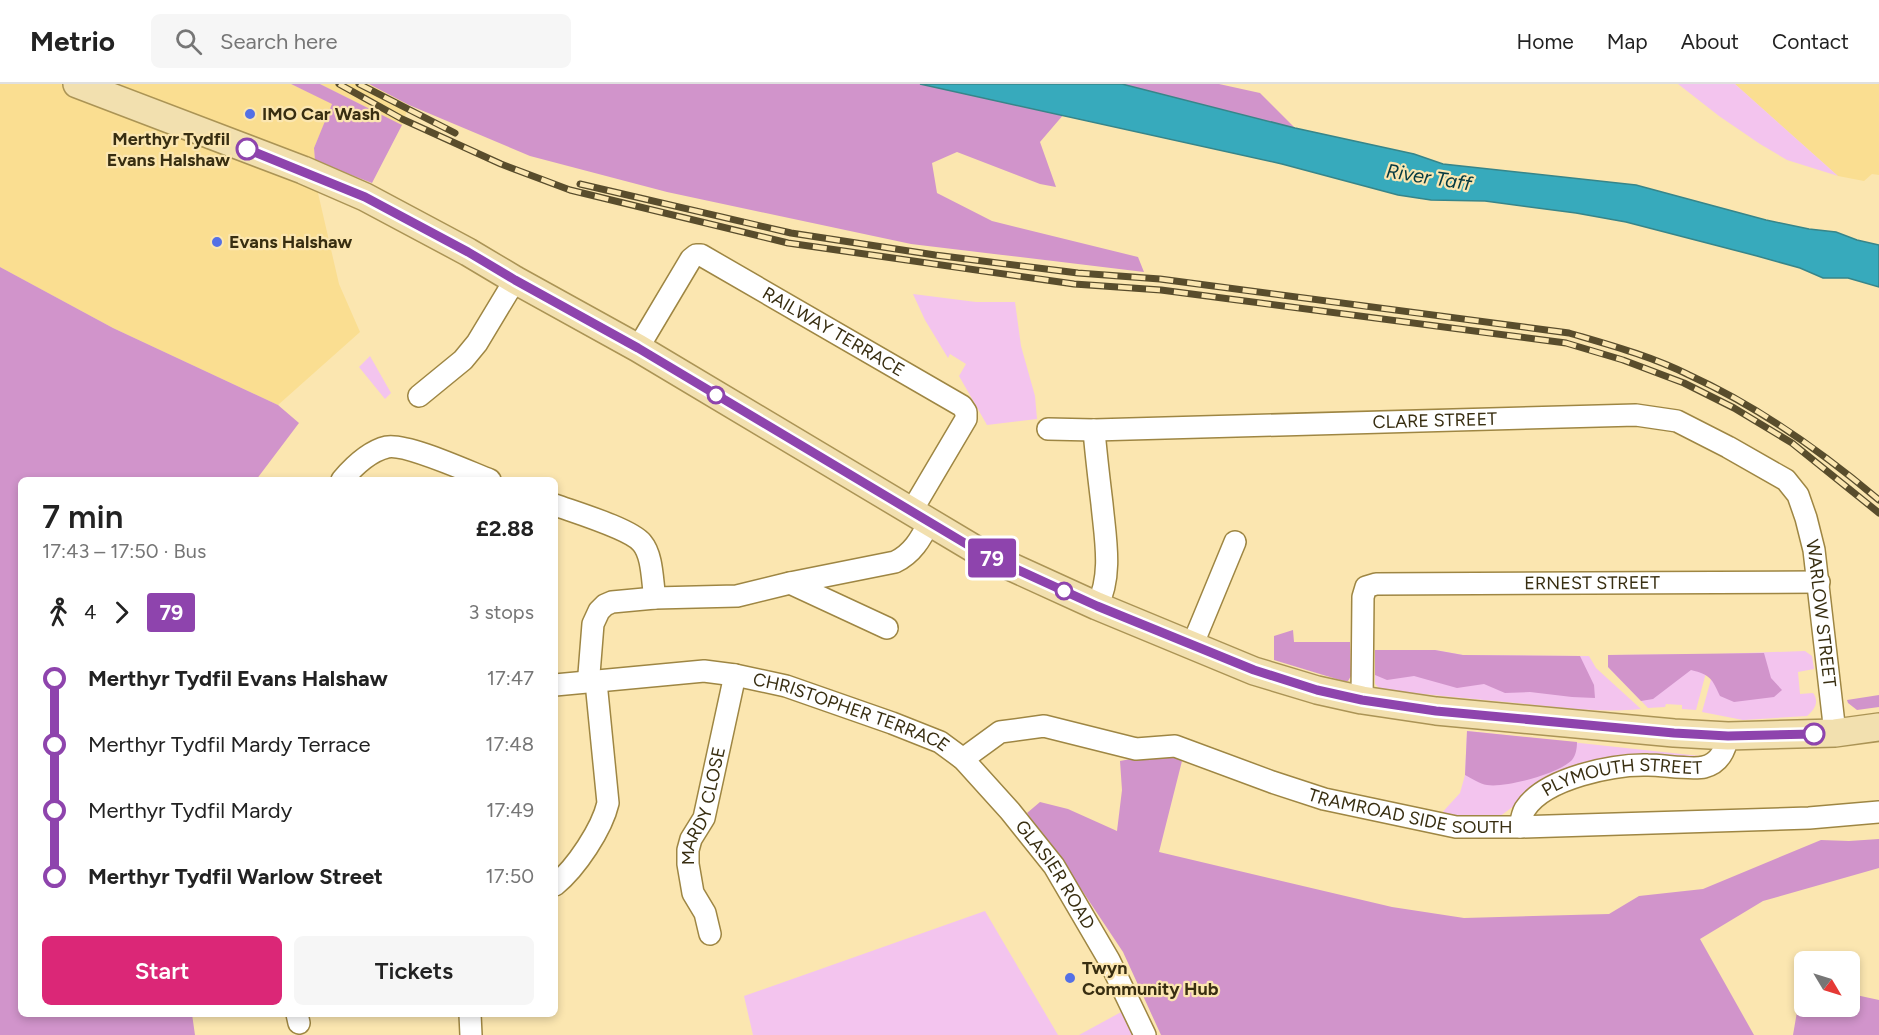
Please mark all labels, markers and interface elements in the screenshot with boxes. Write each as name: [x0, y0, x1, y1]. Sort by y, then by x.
search box: [151, 14, 571, 68]
text: Metrio: [30, 24, 115, 58]
icon: search: [172, 25, 205, 58]
text: Search here: [220, 28, 338, 55]
text: Home: [1517, 29, 1574, 54]
text: Map: [1607, 29, 1648, 54]
text: About: [1681, 29, 1739, 54]
text: Contact: [1772, 29, 1849, 54]
place label: IMO Car Wash: [262, 103, 380, 125]
marker: IMO Car Wash: [243, 107, 257, 121]
place label: Merthyr Tydfil Evans Halshaw: [107, 128, 230, 171]
marker: Merthyr Tydfil Evans Halshaw: [236, 138, 258, 160]
water label: River Taff: [1384, 158, 1475, 196]
place label: Evans Halshaw: [229, 231, 352, 253]
marker: Evans Halshaw: [210, 235, 224, 249]
street label: RAILWAY TERRACE: [759, 282, 908, 381]
unlabelled marker: [707, 386, 725, 404]
street label: CLARE STREET: [1372, 408, 1497, 433]
text: 7 min: [42, 497, 123, 536]
text: £2.88: [476, 515, 534, 542]
street label: WARLOW STREET: [1801, 537, 1841, 688]
line badge: 79: [965, 538, 1019, 578]
text: 17:43 – 17:50 · Bus: [42, 539, 206, 563]
text: 79: [980, 546, 1004, 571]
street label: ERNEST STREET: [1524, 572, 1660, 594]
unlabelled marker: [1055, 582, 1073, 600]
icon: walk: [42, 596, 75, 629]
icon: forward: [105, 596, 138, 629]
text: 4: [84, 600, 96, 624]
text: 79: [159, 600, 183, 625]
text: 3 stops: [469, 600, 534, 624]
text: Merthyr Tydfil Evans Halshaw: [88, 665, 388, 692]
text: 17:47: [487, 666, 534, 690]
street label: CHRISTOPHER TERRACE: [751, 668, 954, 756]
unlabelled marker: [1803, 723, 1825, 745]
text: Merthyr Tydfil Mardy Terrace: [88, 731, 371, 758]
text: 17:48: [485, 732, 534, 756]
street label: MARDY CLOSE: [677, 745, 730, 865]
street label: PLYMOUTH STREET: [1538, 754, 1703, 801]
street label: TRAMROAD SIDE SOUTH: [1305, 784, 1512, 838]
text: Merthyr Tydfil Mardy: [88, 797, 292, 824]
text: 17:49: [486, 798, 534, 822]
street label: GLASIER ROAD: [1011, 816, 1100, 933]
text: Merthyr Tydfil Warlow Street: [88, 863, 383, 890]
text: 17:50: [486, 864, 534, 888]
button: Start: [42, 936, 282, 1005]
button: Tickets: [294, 936, 534, 1005]
north arrow: [1794, 951, 1860, 1017]
map controls: [1794, 951, 1860, 1017]
place label: Twyn Community Hub: [1082, 957, 1219, 1000]
marker: Twyn Community Hub: [1063, 971, 1077, 985]

